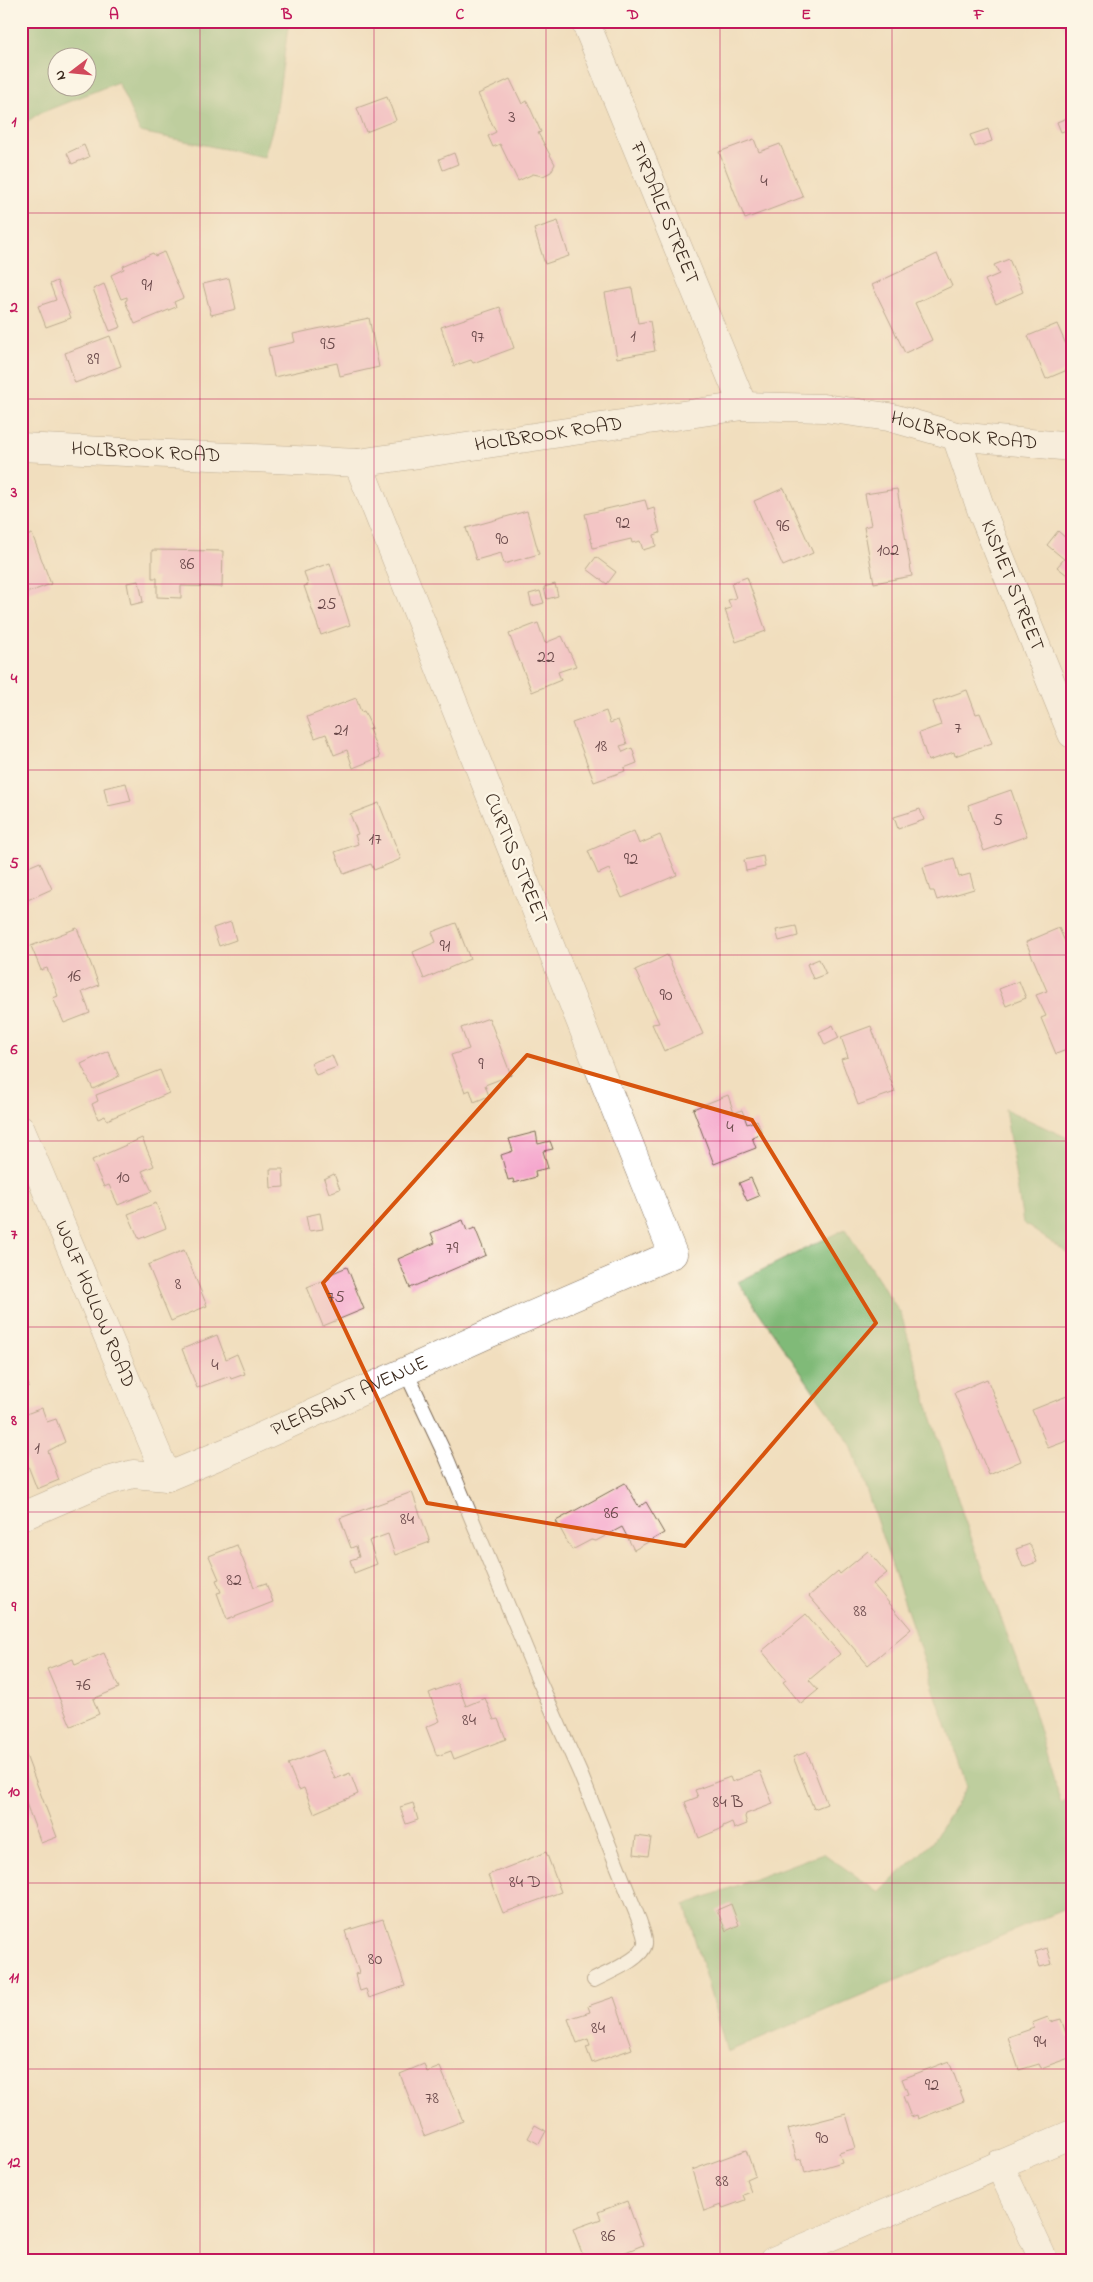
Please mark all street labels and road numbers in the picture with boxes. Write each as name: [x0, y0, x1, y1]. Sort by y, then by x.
street label: FIRDALE STREET: [621, 137, 706, 289]
street label: HOLBROOK ROAD: [887, 404, 1039, 458]
street label: HOLBROOK ROAD: [473, 410, 625, 460]
street label: HOLBROOK ROAD: [71, 435, 221, 471]
street label: KISMET STREET: [972, 516, 1051, 656]
street label: CURTIS STREET: [475, 789, 555, 929]
street label: WOLF HOLLOW ROAD: [46, 1216, 142, 1392]
street label: PLEASANT AVENUE: [267, 1348, 433, 1445]

